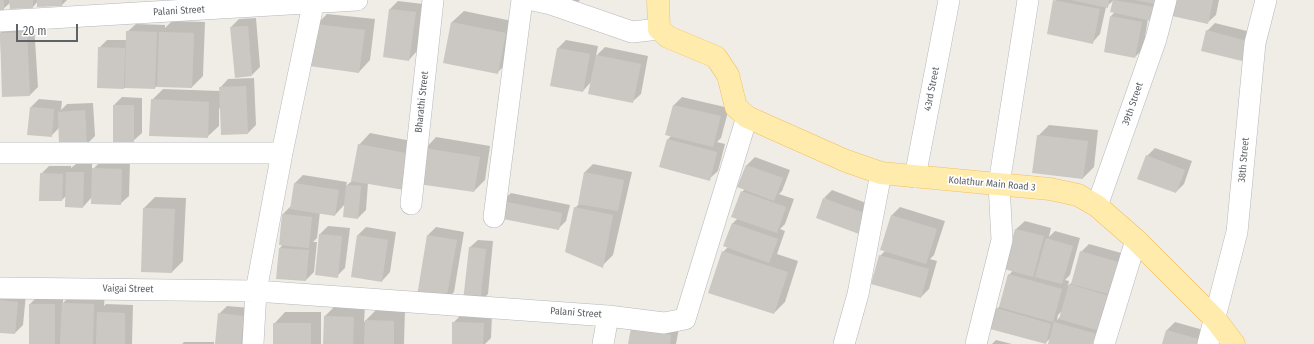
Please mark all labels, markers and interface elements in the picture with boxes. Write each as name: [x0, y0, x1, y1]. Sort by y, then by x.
street label: Palani Street: [153, 4, 205, 18]
scale bar: [18, 16, 80, 42]
text: 20 m: [23, 24, 47, 38]
street label: 43rd Street: [922, 66, 942, 112]
street label: Bharathi Street: [413, 71, 431, 133]
street label: 39th Street: [1120, 81, 1146, 127]
street label: 38th Street: [1236, 137, 1252, 183]
street label: Kolathur Main Road 3: [948, 174, 1036, 194]
street label: Vaigai Street: [102, 283, 154, 295]
street label: Palani Street: [550, 305, 602, 321]

